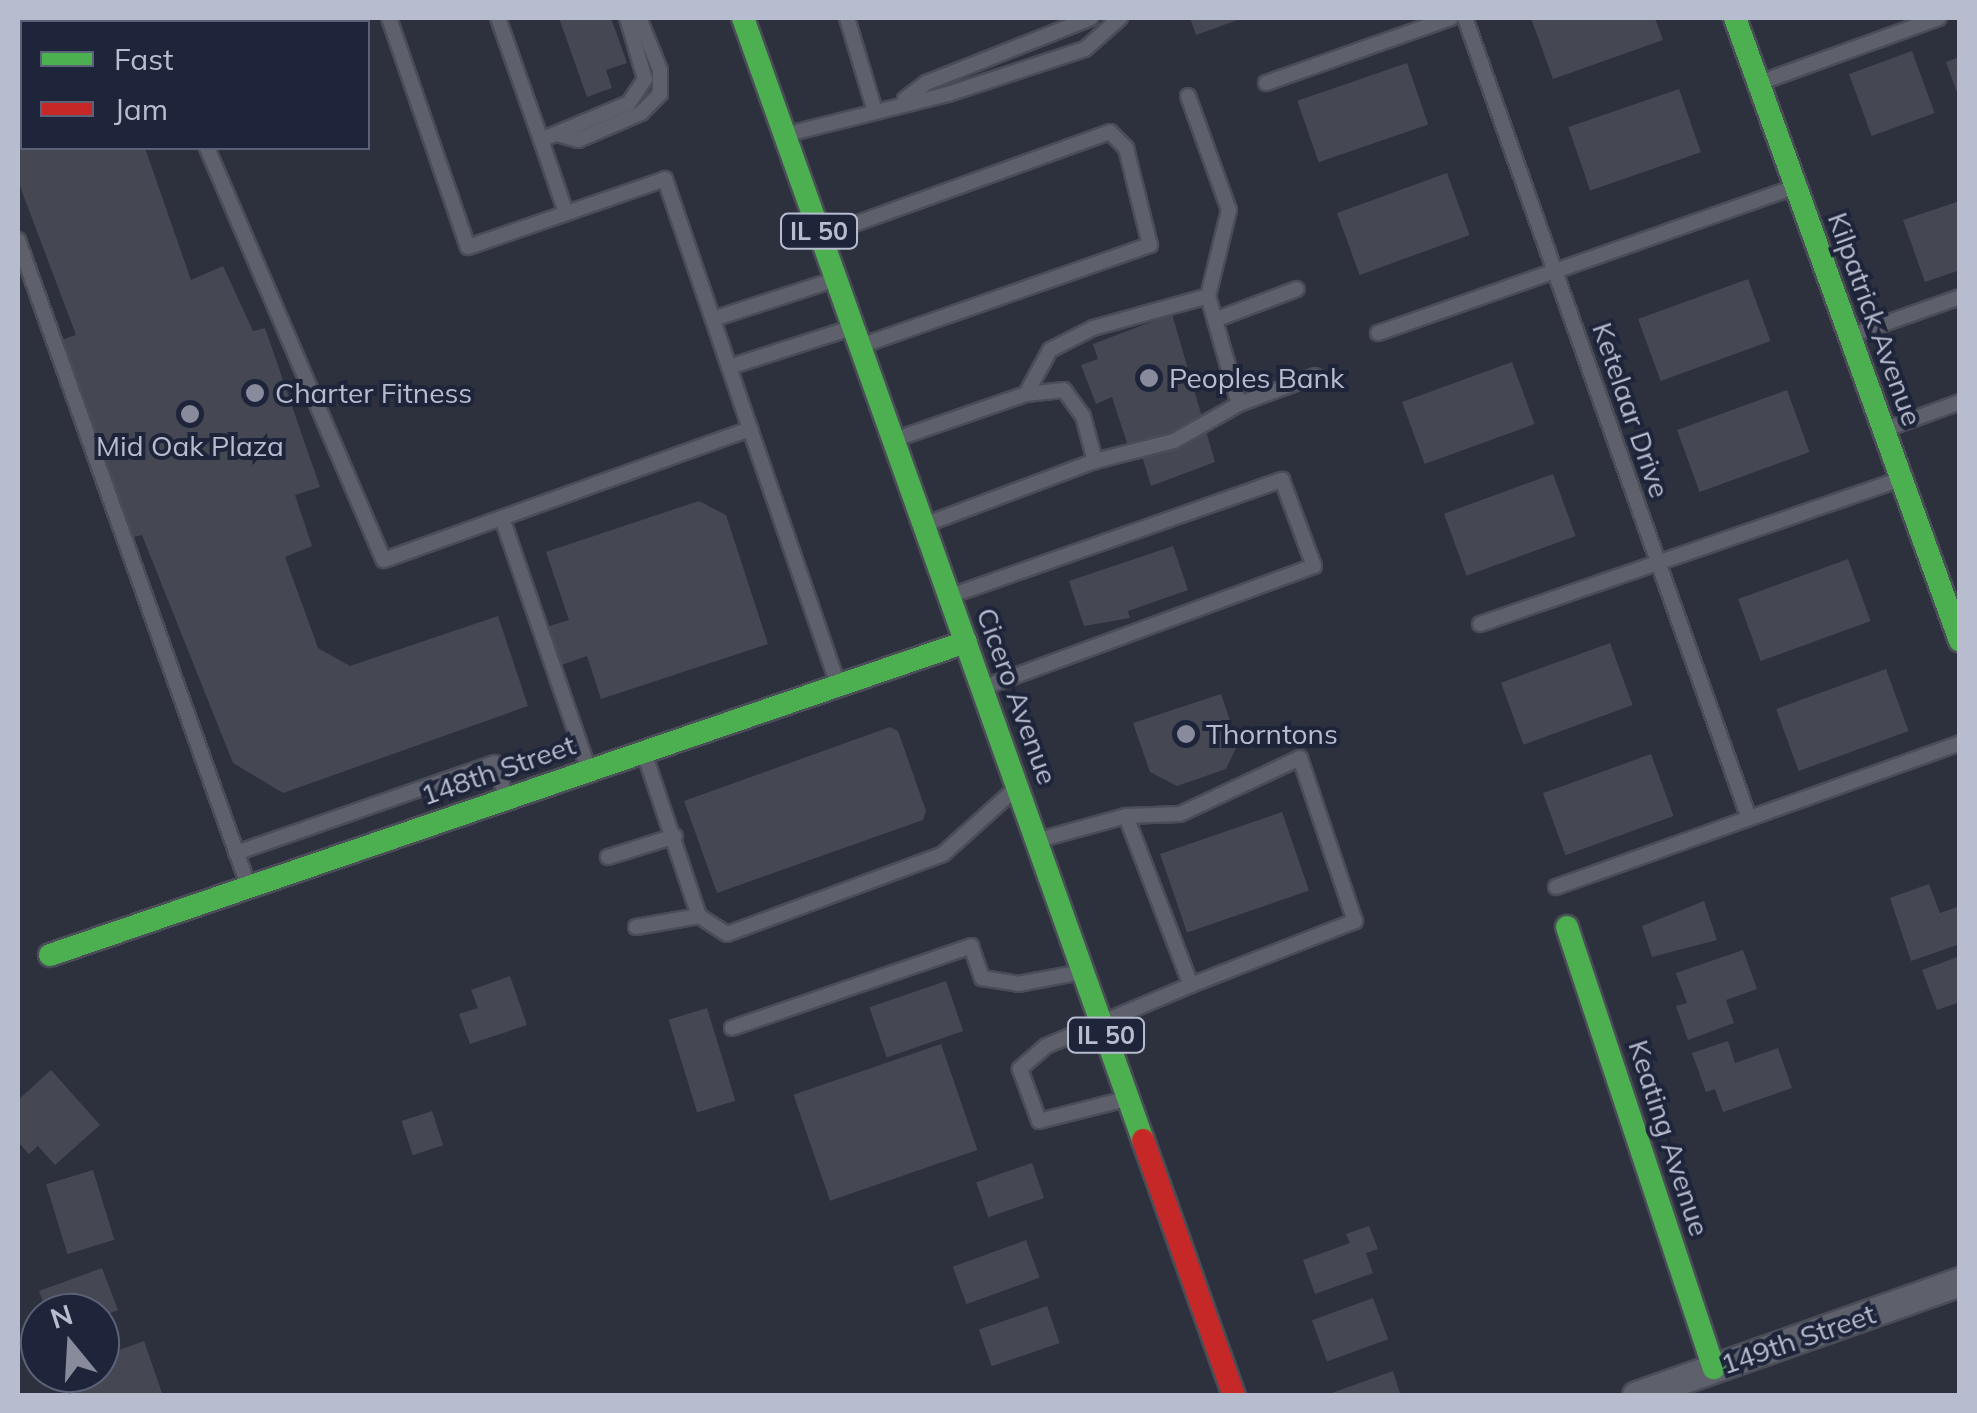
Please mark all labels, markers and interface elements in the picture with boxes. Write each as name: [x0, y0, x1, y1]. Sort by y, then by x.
legend: [20, 20, 370, 150]
text: Fast: [114, 40, 174, 78]
text: Jam: [114, 90, 168, 128]
street label: Kilpatrick Avenue: [1821, 208, 1929, 430]
road number: IL 50: [779, 211, 859, 251]
street label: Ketelaar Drive: [1585, 318, 1677, 502]
place label: Peoples Bank: [1169, 361, 1344, 395]
marker: Peoples Bank: [1138, 367, 1160, 389]
place label: Charter Fitness: [275, 376, 472, 410]
marker: Charter Fitness: [244, 382, 266, 404]
marker: Mid Oak Plaza: [179, 403, 201, 425]
place label: Mid Oak Plaza: [96, 429, 284, 463]
street label: Cicero Avenue: [970, 603, 1064, 789]
place label: Thorntons: [1206, 717, 1338, 751]
marker: Thorntons: [1175, 723, 1197, 745]
street label: 148th Street: [416, 728, 580, 812]
road number: IL 50: [1066, 1015, 1146, 1055]
street label: Keating Avenue: [1621, 1036, 1717, 1240]
north arrow: [20, 1293, 120, 1393]
text: N: [46, 1296, 77, 1336]
street label: 149th Street: [1716, 1297, 1880, 1381]

